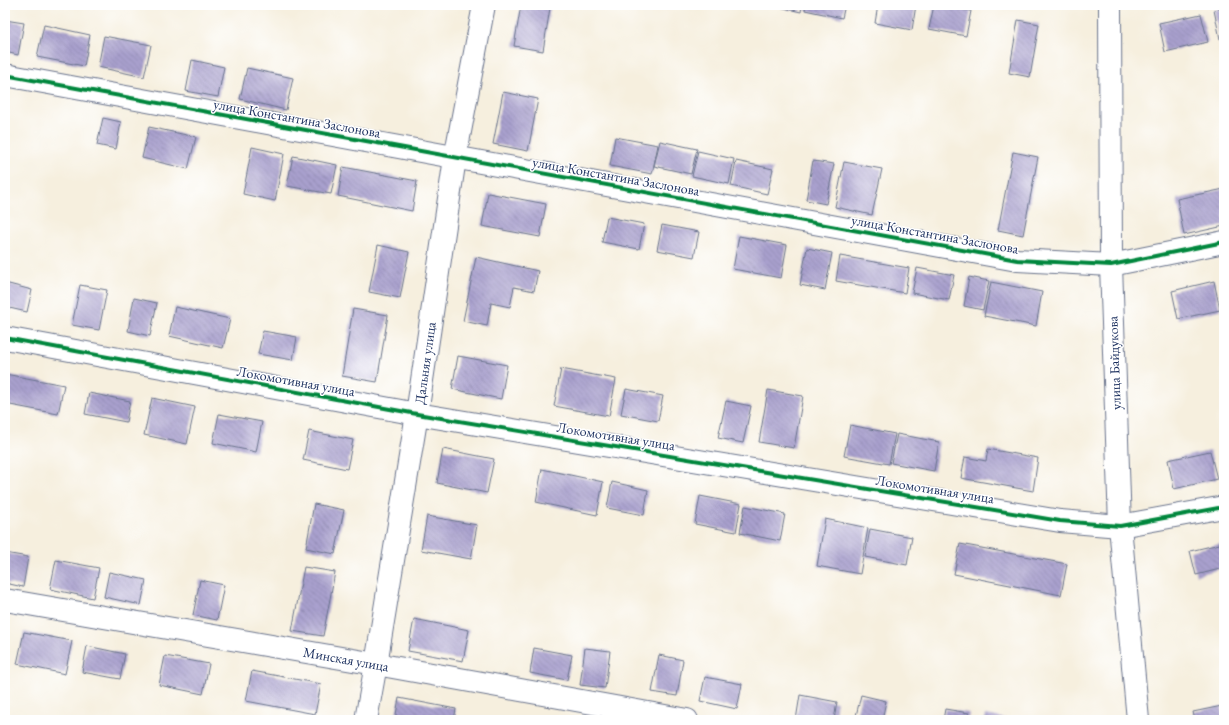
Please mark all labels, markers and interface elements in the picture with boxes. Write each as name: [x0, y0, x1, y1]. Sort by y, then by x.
street label: улица Константина Заслонова: [212, 94, 382, 142]
street label: улица Константина Заслонова: [531, 152, 701, 200]
street label: улица Константина Заслонова: [850, 210, 1020, 258]
street label: улица Байдукова: [1103, 315, 1125, 410]
street label: Дальняя улица: [410, 320, 440, 405]
street label: Локомотивная улица: [236, 362, 357, 400]
street label: Локомотивная улица: [556, 418, 677, 454]
street label: Локомотивная улица: [875, 471, 996, 507]
street label: Минская улица: [302, 643, 391, 675]

